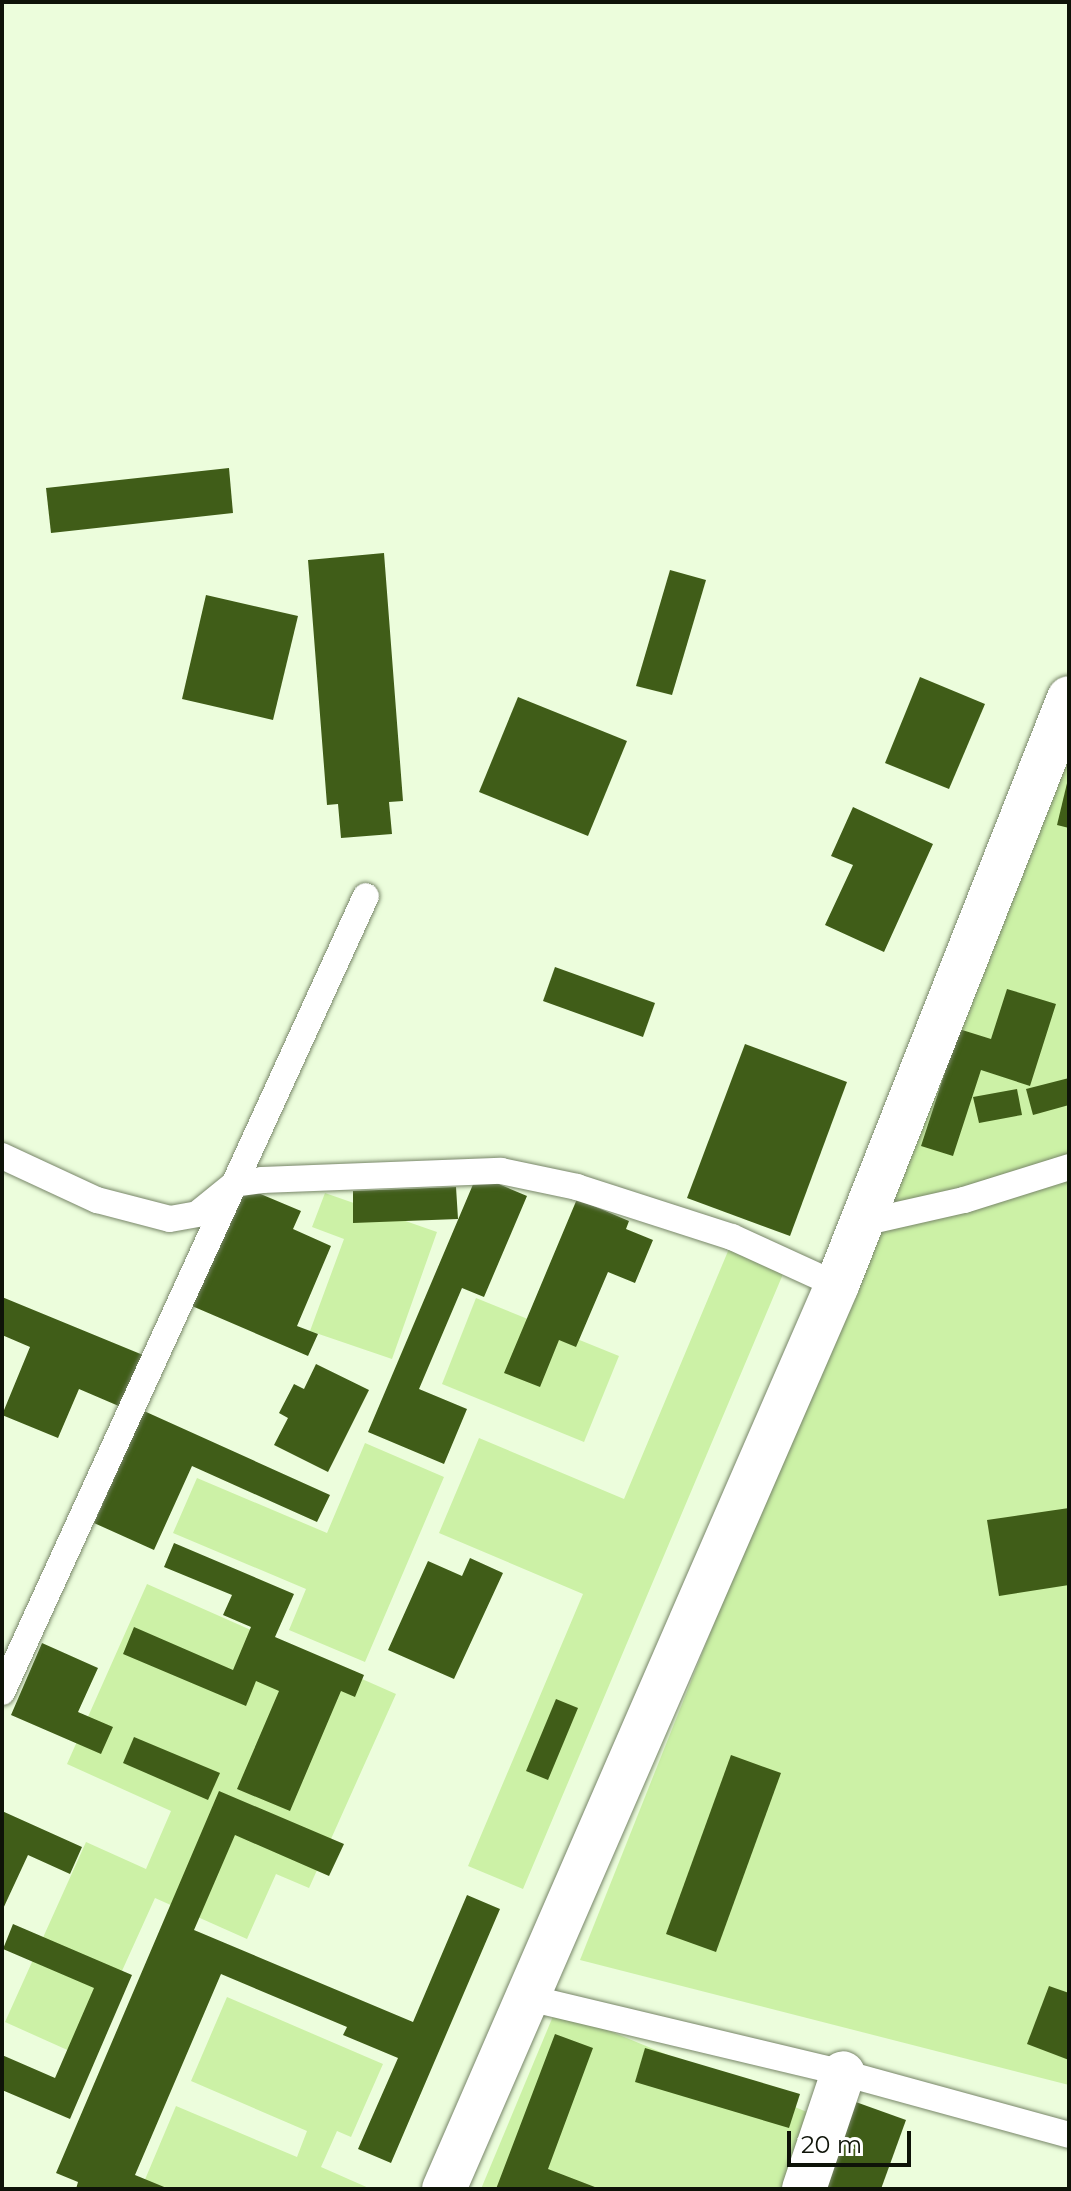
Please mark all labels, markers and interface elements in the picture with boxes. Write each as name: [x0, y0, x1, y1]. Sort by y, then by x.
scale bar: [791, 2115, 915, 2165]
text: 20 m: [801, 2130, 862, 2159]

